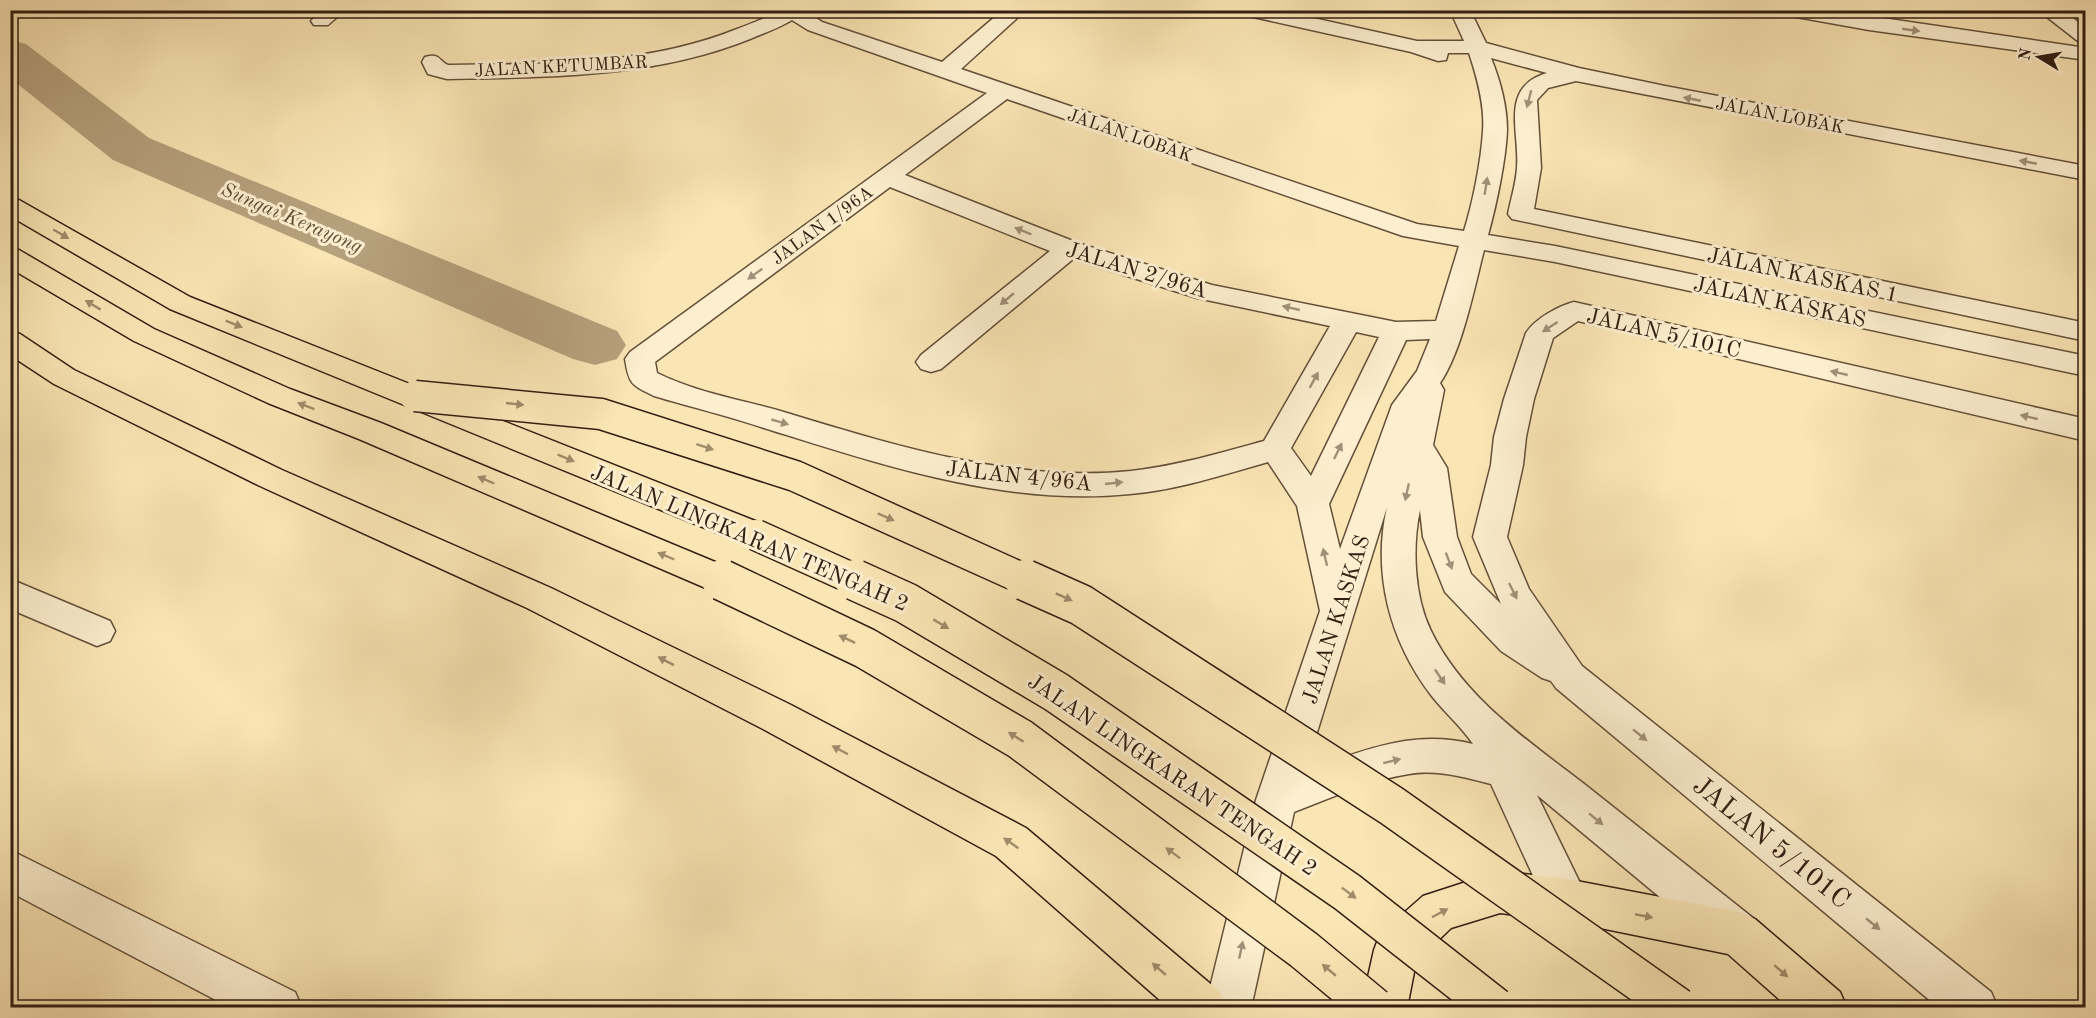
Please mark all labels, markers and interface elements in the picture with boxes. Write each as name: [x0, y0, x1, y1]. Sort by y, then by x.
one-way arrow: [1902, 26, 1921, 35]
north arrow: [2009, 27, 2069, 87]
text: N: [2017, 46, 2035, 62]
street label: JALAN KETUMBAR: [474, 53, 648, 81]
one-way arrow: [1524, 90, 1534, 108]
one-way arrow: [1682, 94, 1701, 103]
street label: JALAN LOBAK: [1714, 95, 1846, 137]
street label: JALAN LOBAK: [1065, 106, 1194, 166]
one-way arrow: [2018, 157, 2037, 166]
one-way arrow: [1482, 176, 1491, 195]
water label: Sungai Kerayong: [218, 180, 365, 258]
street label: JALAN 1/96A: [769, 183, 877, 268]
one-way arrow: [1014, 226, 1032, 236]
one-way arrow: [53, 229, 69, 240]
street label: JALAN 2/96A: [1063, 239, 1210, 303]
street label: JALAN KASKAS 1: [1705, 241, 1901, 307]
one-way arrow: [748, 268, 764, 280]
street label: JALAN KASKAS: [1691, 270, 1869, 332]
one-way arrow: [999, 293, 1015, 306]
one-way arrow: [85, 300, 101, 311]
one-way arrow: [1282, 302, 1300, 312]
street label: JALAN 5/101C: [1584, 306, 1743, 362]
one-way arrow: [225, 320, 243, 329]
one-way arrow: [1542, 321, 1558, 332]
one-way arrow: [1829, 367, 1848, 377]
one-way arrow: [1309, 372, 1320, 388]
one-way arrow: [506, 400, 525, 409]
one-way arrow: [297, 401, 315, 411]
one-way arrow: [2019, 411, 2038, 421]
one-way arrow: [771, 418, 789, 427]
one-way arrow: [696, 443, 714, 452]
one-way arrow: [1333, 443, 1343, 460]
one-way arrow: [558, 453, 576, 463]
street label: JALAN 4/96A: [945, 458, 1093, 496]
street label: JALAN LINGKARAN TENGAH 2: [587, 462, 911, 616]
one-way arrow: [477, 475, 495, 485]
one-way arrow: [1105, 478, 1124, 488]
one-way arrow: [1401, 483, 1411, 502]
one-way arrow: [878, 513, 895, 522]
street label: JALAN KASKAS: [1299, 532, 1375, 707]
one-way arrow: [1319, 548, 1329, 567]
one-way arrow: [657, 551, 675, 560]
one-way arrow: [1445, 552, 1454, 570]
one-way arrow: [1508, 582, 1517, 599]
one-way arrow: [1055, 593, 1072, 602]
one-way arrow: [933, 618, 949, 629]
one-way arrow: [839, 635, 856, 644]
one-way arrow: [657, 657, 675, 667]
one-way arrow: [1434, 669, 1446, 685]
street label: JALAN LINGKARAN TENGAH 2: [1023, 671, 1320, 881]
one-way arrow: [1633, 728, 1648, 741]
one-way arrow: [1008, 732, 1024, 743]
one-way arrow: [831, 745, 848, 755]
one-way arrow: [1383, 756, 1401, 765]
street label: JALAN 5/101C: [1687, 772, 1855, 915]
one-way arrow: [1588, 812, 1604, 825]
one-way arrow: [1003, 837, 1019, 849]
one-way arrow: [1165, 846, 1181, 859]
one-way arrow: [1341, 887, 1356, 899]
one-way arrow: [1432, 908, 1449, 918]
one-way arrow: [1634, 912, 1653, 921]
one-way arrow: [1865, 918, 1881, 931]
one-way arrow: [1237, 941, 1246, 960]
one-way arrow: [1151, 963, 1167, 976]
one-way arrow: [1321, 964, 1336, 977]
one-way arrow: [1773, 964, 1788, 977]

